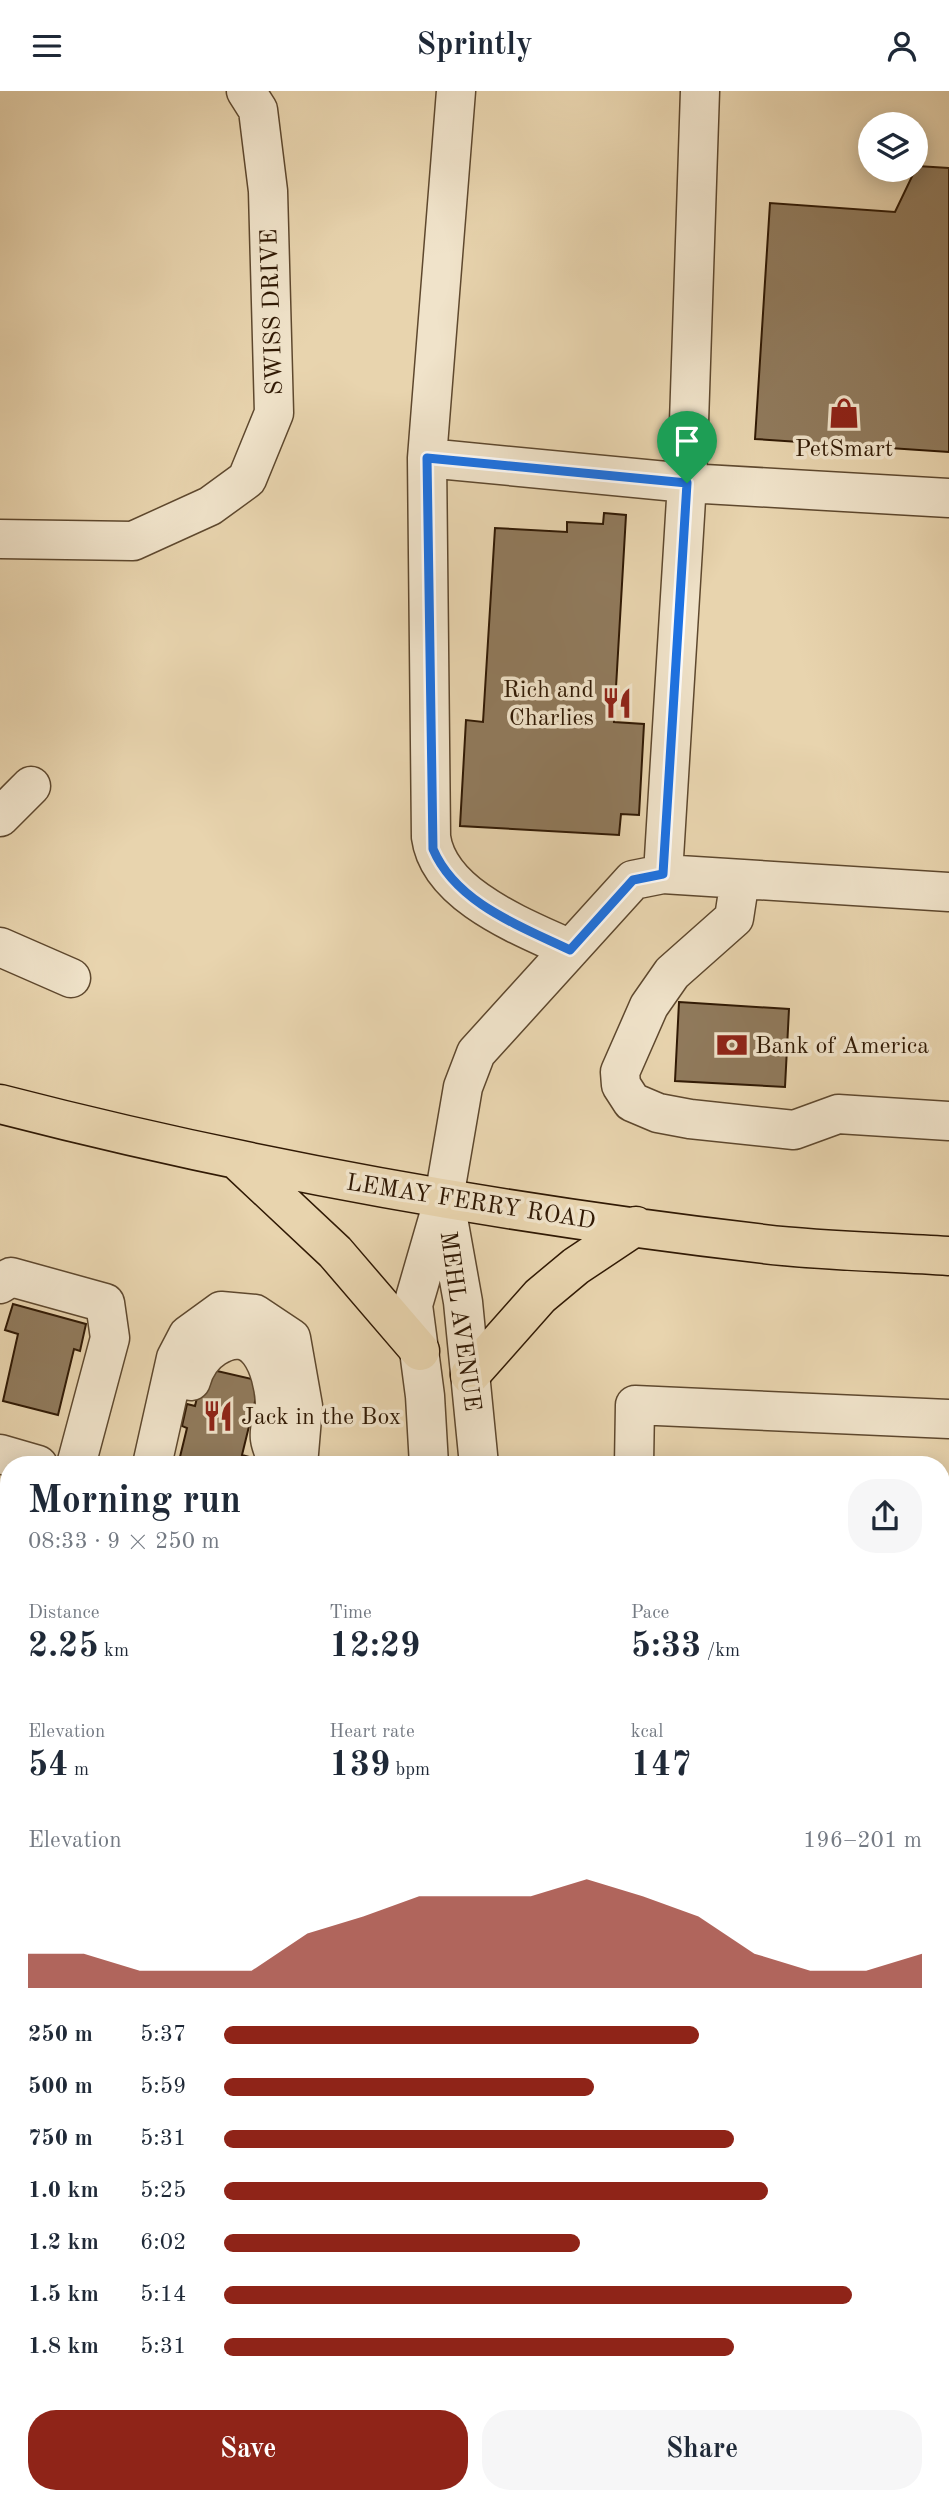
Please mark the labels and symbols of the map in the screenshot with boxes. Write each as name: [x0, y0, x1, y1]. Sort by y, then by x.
street label: SWISS DRIVE: [258, 228, 288, 396]
shop icon: PetSmart: [827, 396, 861, 430]
pin: [657, 411, 717, 483]
place label: PetSmart: [795, 438, 893, 462]
place label: Rich and Charlies: [503, 679, 594, 731]
restaurant icon: Rich and Charlies: [600, 686, 634, 720]
bank icon: Bank of America: [715, 1028, 749, 1062]
place label: Bank of America: [755, 1035, 929, 1059]
street label: LEMAY FERRY ROAD: [344, 1171, 597, 1235]
street label: MEHL AVENUE: [434, 1230, 484, 1413]
restaurant icon: Jack in the Box: [201, 1399, 235, 1433]
place label: Jack in the Box: [241, 1406, 401, 1430]

